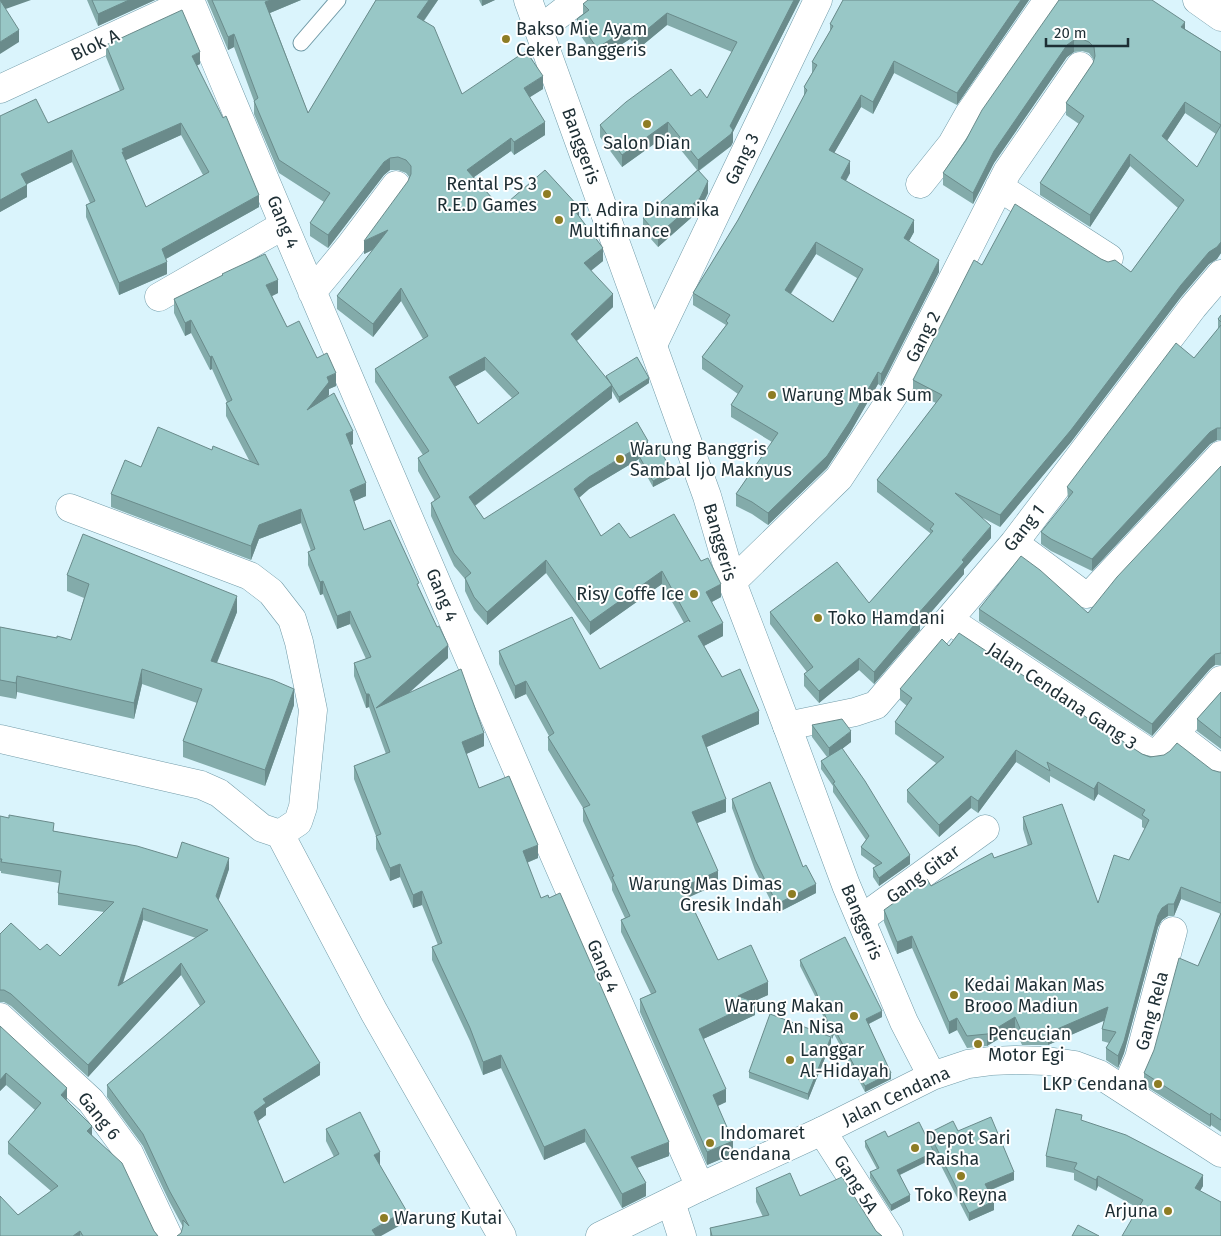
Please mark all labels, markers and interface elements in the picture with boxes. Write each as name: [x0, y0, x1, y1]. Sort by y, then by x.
scale bar: [1046, 15, 1128, 47]
place label: Bakso Mie Ayam Ceker Banggeris: [516, 18, 647, 61]
street label: Blok A: [67, 24, 123, 66]
text: 20 m: [1054, 24, 1087, 42]
marker: Bakso Mie Ayam Ceker Banggeris: [500, 33, 512, 45]
street label: Banggeris: [557, 105, 605, 187]
marker: Salon Dian: [641, 118, 653, 130]
street label: Gang 3: [720, 130, 764, 188]
place label: Salon Dian: [603, 132, 691, 154]
place label: Rental PS 3 R.E.D Games: [437, 173, 537, 216]
marker: Rental PS 3 R.E.D Games: [541, 188, 553, 200]
street label: Gang 4: [262, 192, 304, 252]
place label: PT. Adira Dinamika Multifinance: [569, 199, 720, 242]
marker: PT. Adira Dinamika Multifinance: [553, 214, 565, 226]
street label: Gang 2: [901, 308, 945, 366]
place label: Warung Mbak Sum: [782, 384, 932, 406]
marker: Warung Mbak Sum: [766, 389, 778, 401]
place label: Warung Banggris Sambal Ijo Maknyus: [630, 438, 792, 481]
marker: Warung Banggris Sambal Ijo Maknyus: [614, 453, 626, 465]
street label: Gang 1: [999, 500, 1049, 556]
street label: Banggeris: [698, 501, 742, 583]
street label: Gang 4: [421, 565, 463, 625]
place label: Risy Coffe Ice: [576, 583, 684, 605]
marker: Risy Coffe Ice: [688, 588, 700, 600]
place label: Toko Hamdani: [828, 607, 945, 629]
marker: Toko Hamdani: [812, 612, 824, 624]
street label: Jalan Cendana Gang 3: [983, 638, 1141, 754]
street label: Gang Gitar: [882, 840, 964, 908]
place label: Warung Mas Dimas Gresik Indah: [629, 873, 782, 916]
street label: Banggeris: [836, 881, 888, 963]
marker: Warung Mas Dimas Gresik Indah: [786, 888, 798, 900]
street label: Gang 4: [582, 936, 624, 996]
street label: Gang Rela: [1131, 969, 1173, 1053]
place label: Kedai Makan Mas Brooo Madiun: [964, 974, 1104, 1017]
marker: Kedai Makan Mas Brooo Madiun: [948, 989, 960, 1001]
place label: Warung Makan An Nisa: [725, 995, 844, 1038]
marker: Warung Makan An Nisa: [848, 1010, 860, 1022]
place label: Pencucian Motor Egi: [988, 1023, 1071, 1066]
marker: Pencucian Motor Egi: [972, 1038, 984, 1050]
place label: Langgar Al-Hidayah: [800, 1039, 889, 1082]
marker: Langgar Al-Hidayah: [784, 1054, 796, 1066]
street label: Jalan Cendana: [839, 1061, 953, 1131]
place label: LKP Cendana: [1042, 1073, 1148, 1095]
marker: LKP Cendana: [1152, 1078, 1164, 1090]
street label: Gang 6: [73, 1088, 125, 1144]
place label: Indomaret Cendana: [720, 1122, 806, 1165]
place label: Depot Sari Raisha: [925, 1127, 1011, 1170]
marker: Indomaret Cendana: [704, 1137, 716, 1149]
marker: Depot Sari Raisha: [909, 1142, 921, 1154]
street label: Gang 5A: [829, 1151, 883, 1218]
marker: Toko Reyna: [955, 1170, 967, 1182]
place label: Toko Reyna: [915, 1184, 1007, 1206]
place label: Arjuna: [1105, 1200, 1158, 1222]
marker: Arjuna: [1162, 1205, 1174, 1217]
place label: Warung Kutai: [394, 1207, 502, 1229]
marker: Warung Kutai: [378, 1212, 390, 1224]

